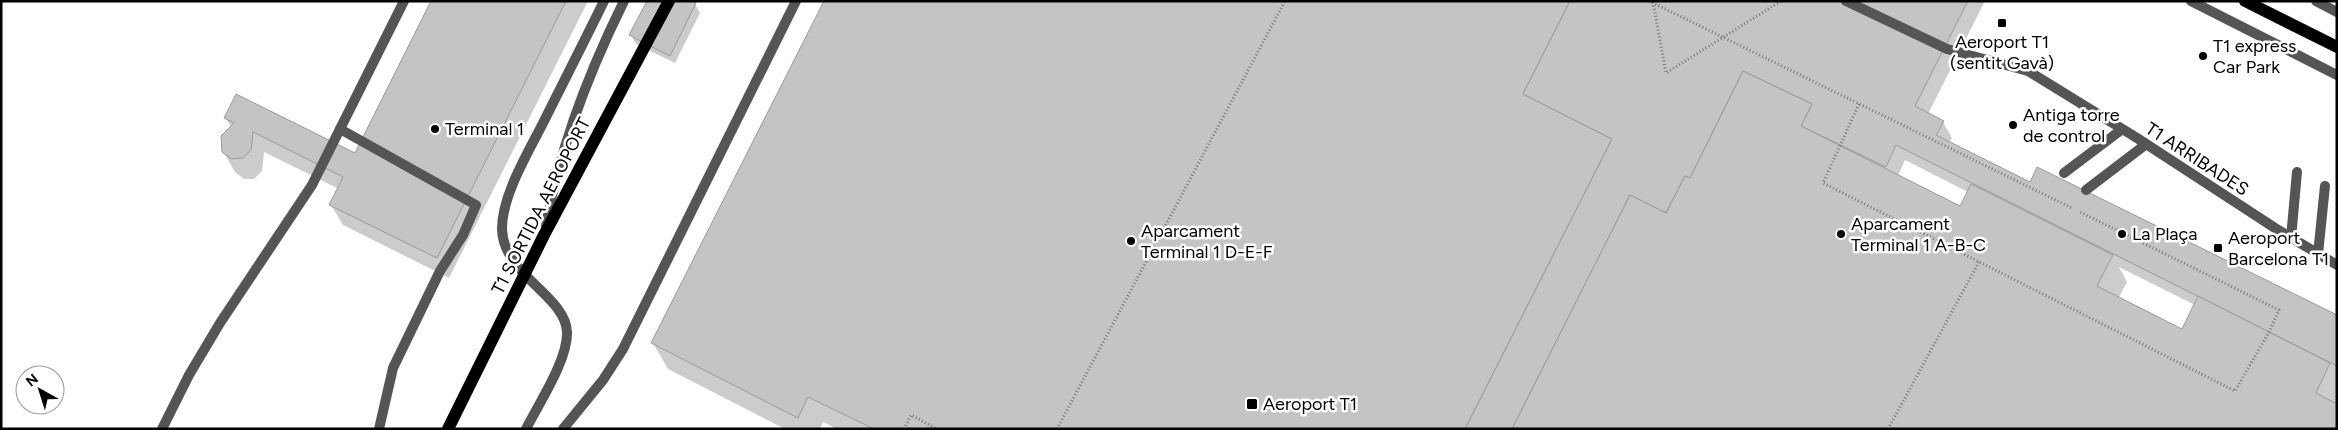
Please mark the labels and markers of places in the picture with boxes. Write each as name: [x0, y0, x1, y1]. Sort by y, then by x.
marker: Aeroport T1 (sentit Gavà): [1996, 17, 2008, 29]
place label: Aeroport T1 (sentit Gavà): [1950, 31, 2054, 74]
place label: T1 express Car Park: [2213, 35, 2296, 78]
marker: T1 express Car Park: [2197, 50, 2209, 62]
place label: Antiga torre de control: [2023, 104, 2120, 147]
place label: Terminal 1: [445, 118, 524, 140]
marker: Antiga torre de control: [2007, 119, 2019, 131]
marker: Terminal 1: [429, 123, 441, 135]
place label: Aparcament Terminal 1 A-B-C: [1851, 213, 1986, 256]
place label: Aparcament Terminal 1 D-E-F: [1141, 220, 1273, 263]
place label: La Plaça: [2132, 223, 2197, 245]
place label: Aeroport Barcelona T1: [2228, 227, 2329, 270]
marker: Aparcament Terminal 1 A-B-C: [1835, 228, 1847, 240]
marker: La Plaça: [2116, 228, 2128, 240]
marker: Aparcament Terminal 1 D-E-F: [1125, 235, 1137, 247]
marker: Aeroport Barcelona T1: [2212, 242, 2224, 254]
place label: Aeroport T1: [1263, 393, 1357, 415]
marker: Aeroport T1: [1245, 397, 1259, 411]

